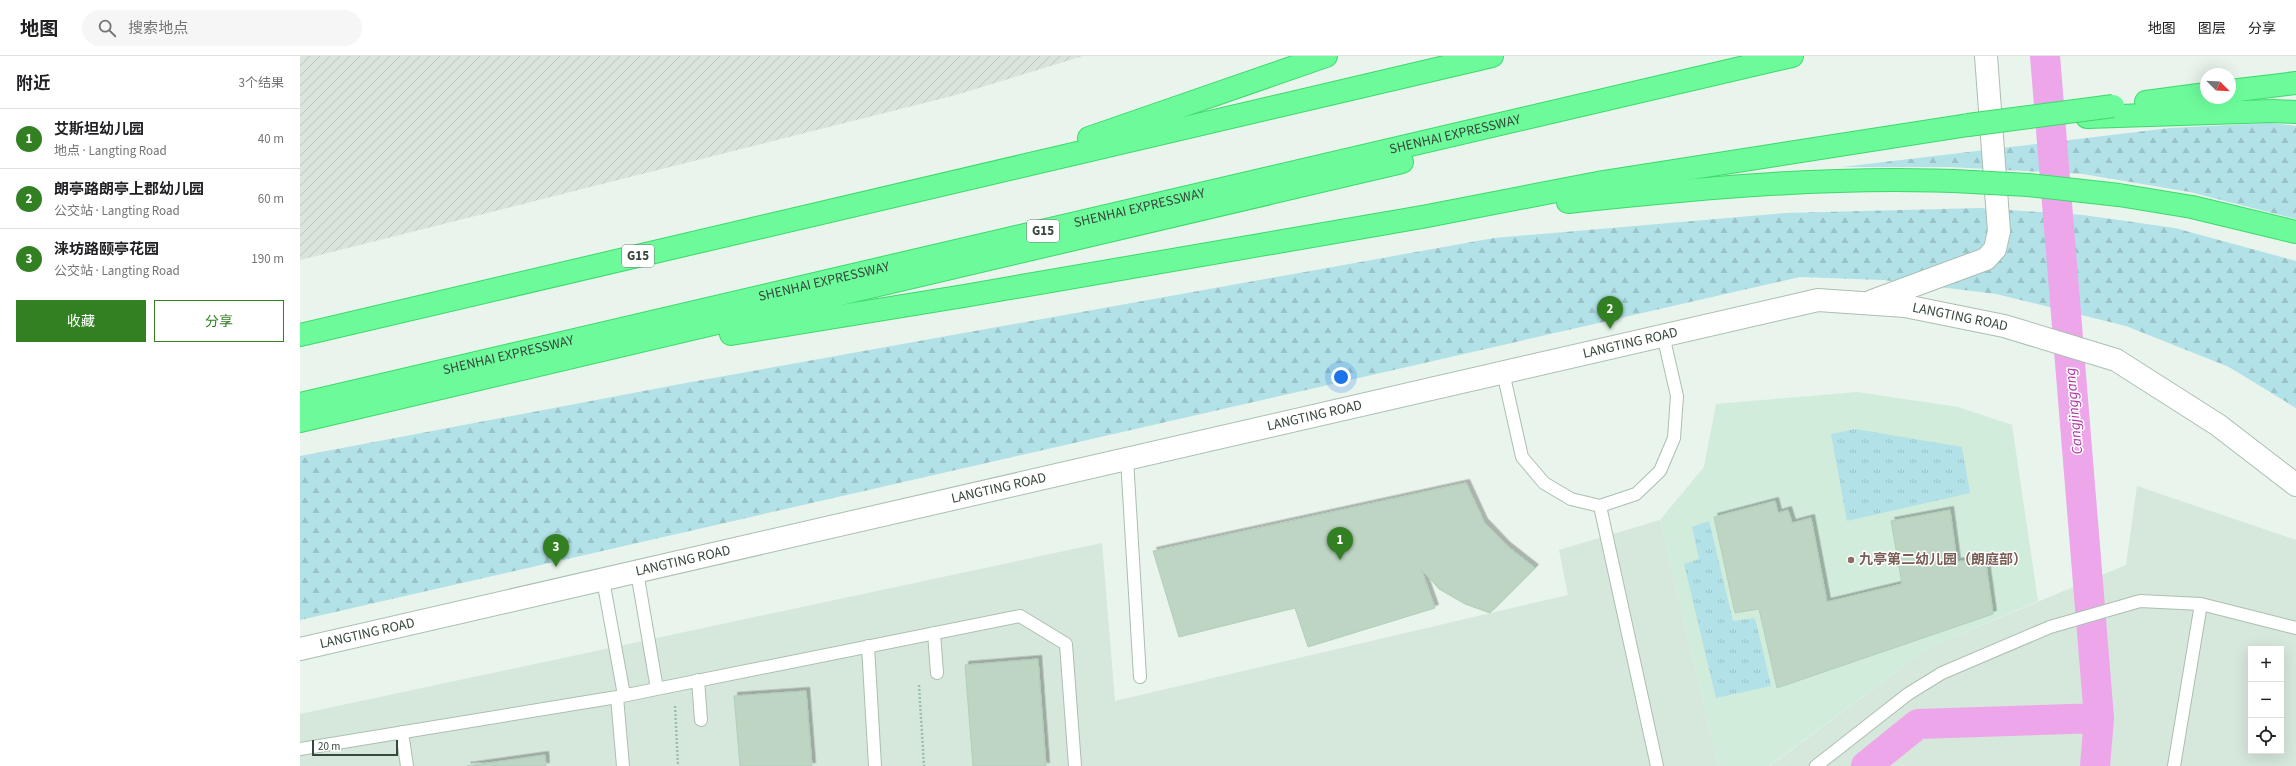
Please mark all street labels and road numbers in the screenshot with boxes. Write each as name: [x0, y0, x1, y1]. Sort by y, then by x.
street label: SHENHAI EXPRESSWAY: [1387, 110, 1523, 160]
street label: SHENHAI EXPRESSWAY: [1072, 183, 1207, 233]
road number: G15: [1027, 220, 1059, 242]
road number: G15: [622, 245, 654, 267]
street label: SHENHAI EXPRESSWAY: [756, 257, 892, 307]
street label: LANGTING ROAD: [1911, 298, 2010, 337]
street label: LANGTING ROAD: [1581, 323, 1680, 364]
street label: SHENHAI EXPRESSWAY: [441, 330, 576, 380]
street label: LANGTING ROAD: [1265, 395, 1364, 436]
street label: LANGTING ROAD: [949, 468, 1048, 509]
street label: LANGTING ROAD: [634, 540, 732, 582]
street label: LANGTING ROAD: [318, 613, 417, 654]

